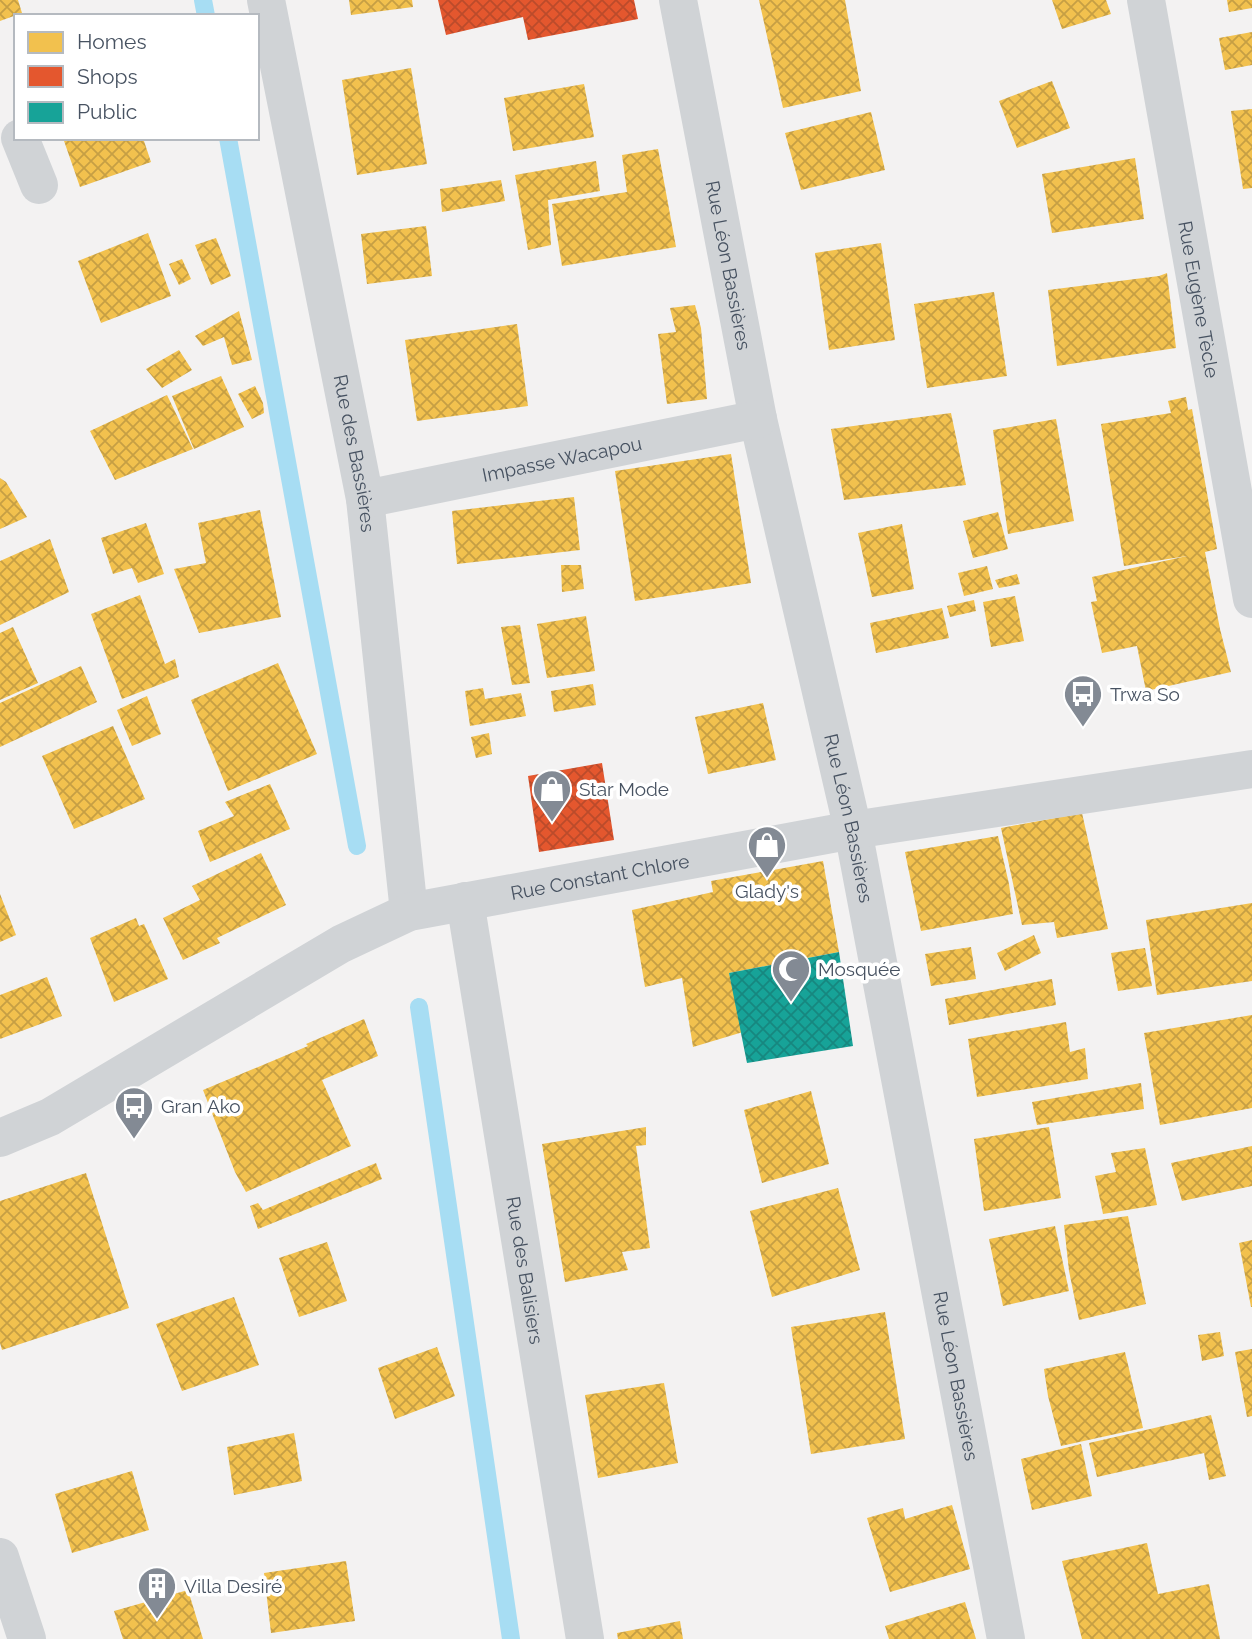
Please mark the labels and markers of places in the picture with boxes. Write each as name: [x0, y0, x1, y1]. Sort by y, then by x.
bus stop icon: Trwa So: [1062, 673, 1104, 728]
place label: Trwa So: [1110, 683, 1180, 705]
shop icon: Star Mode: [531, 768, 573, 823]
place label: Star Mode: [579, 778, 669, 800]
shop icon: Glady's: [746, 824, 788, 879]
place label: Glady's: [735, 880, 799, 902]
mosque icon: Mosquée: [770, 948, 812, 1003]
place label: Mosquée: [818, 958, 900, 980]
bus stop icon: Gran Ako: [113, 1085, 155, 1140]
place label: Gran Ako: [161, 1095, 241, 1117]
building icon: Villa Desiré: [136, 1565, 178, 1620]
place label: Villa Desiré: [184, 1575, 282, 1597]

